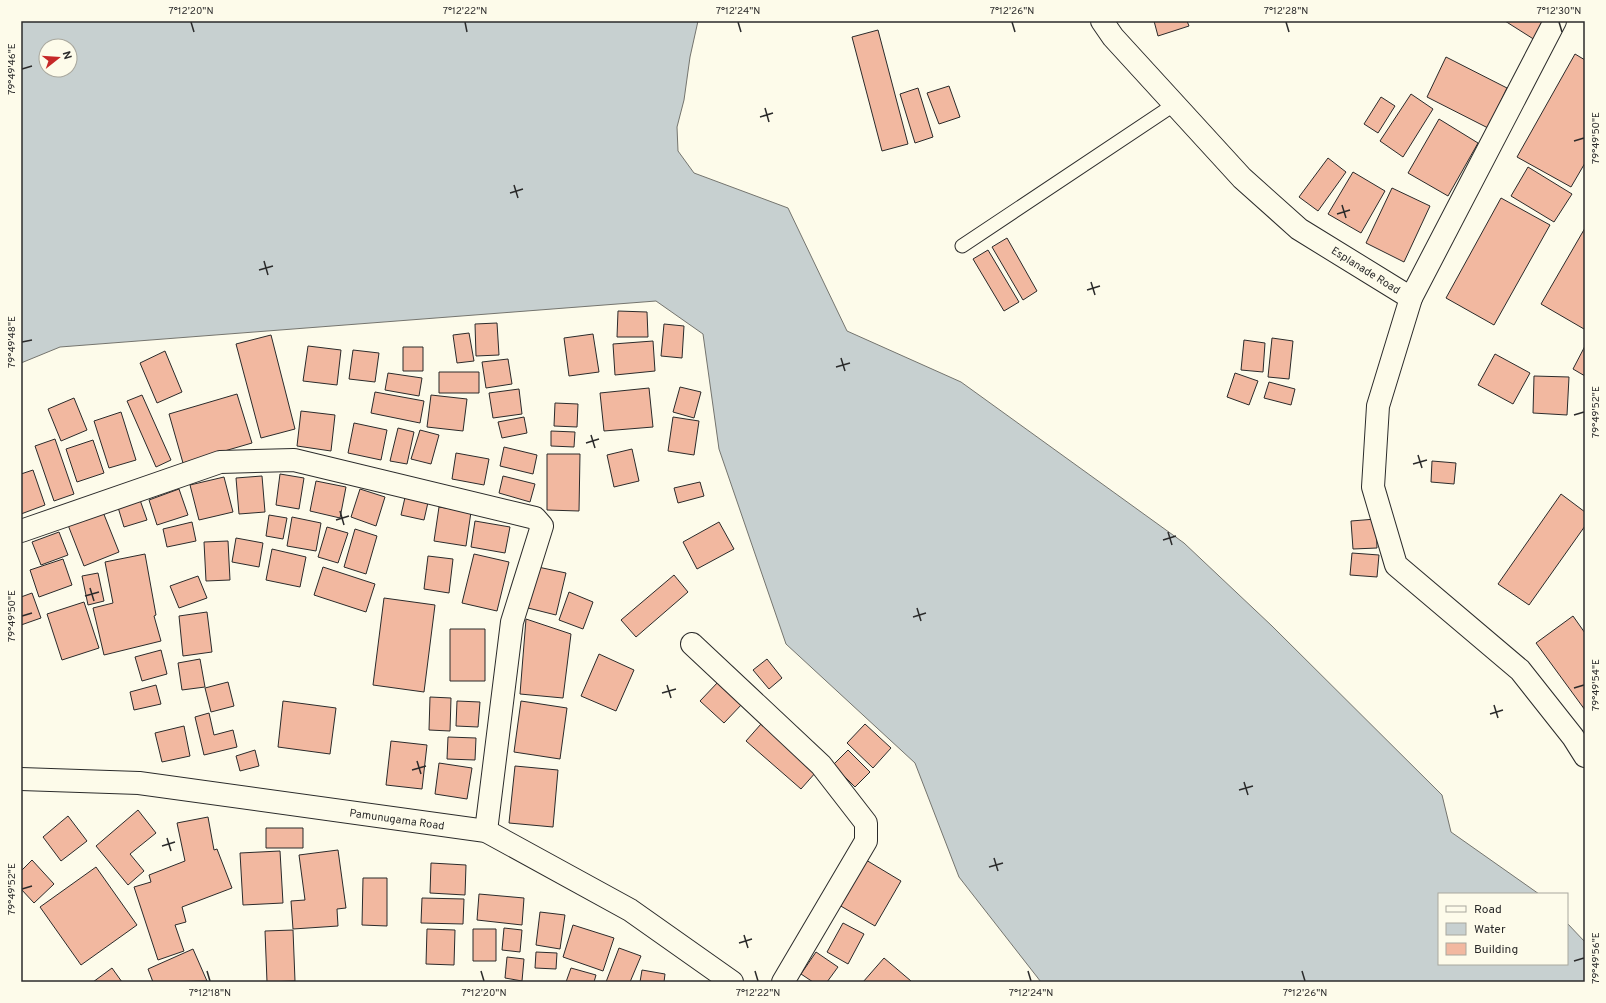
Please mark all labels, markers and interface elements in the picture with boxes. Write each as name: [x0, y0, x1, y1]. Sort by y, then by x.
text: 7°12'20"N: [169, 5, 213, 18]
text: 7°12'22"N: [443, 5, 487, 18]
text: 7°12'24"N: [716, 5, 760, 18]
text: 7°12'26"N: [990, 5, 1034, 18]
text: 7°12'28"N: [1264, 5, 1308, 18]
text: 7°12'30"N: [1537, 5, 1581, 18]
north arrow: [38, 38, 78, 78]
text: 79°49'46"E: [6, 43, 19, 95]
text: N: [59, 50, 74, 61]
text: 79°49'50"E: [1590, 112, 1603, 164]
street label: Esplanade Road: [1328, 244, 1403, 298]
text: 79°49'48"E: [6, 316, 19, 368]
text: 79°49'52"E: [1590, 386, 1603, 438]
text: 79°49'50"E: [6, 590, 19, 642]
text: 79°49'54"E: [1590, 659, 1603, 711]
street label: Pamunugama Road: [348, 806, 445, 834]
text: 79°49'52"E: [6, 863, 19, 915]
legend: [1438, 893, 1568, 965]
text: Road: [1474, 902, 1502, 918]
text: Water: [1474, 922, 1506, 938]
text: 79°49'56"E: [1590, 932, 1603, 984]
text: Building: [1474, 942, 1518, 958]
text: 7°12'18"N: [189, 987, 231, 1000]
text: 7°12'20"N: [462, 987, 506, 1000]
text: 7°12'22"N: [736, 987, 780, 1000]
text: 7°12'24"N: [1009, 987, 1053, 1000]
text: 7°12'26"N: [1283, 987, 1327, 1000]

